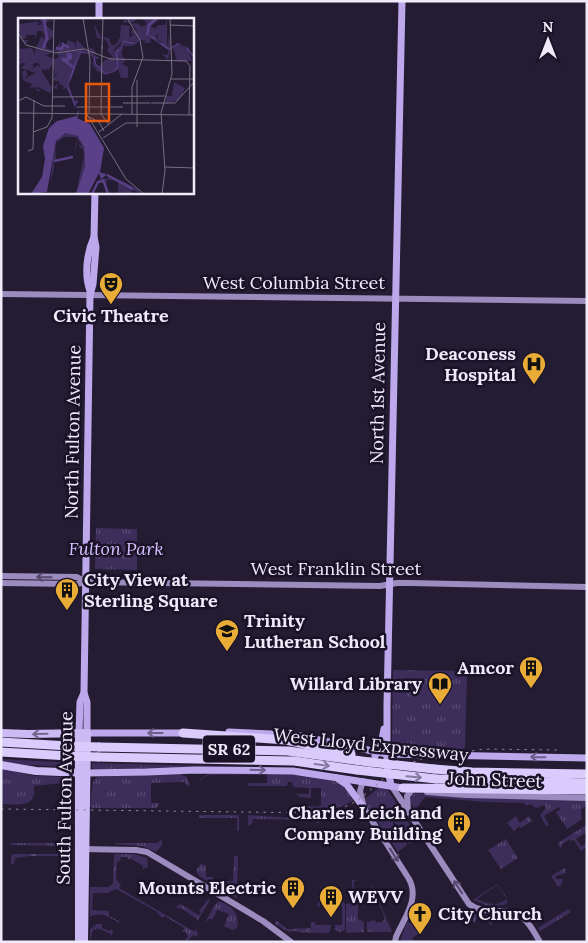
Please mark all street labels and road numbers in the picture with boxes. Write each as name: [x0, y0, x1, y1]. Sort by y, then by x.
street label: West Columbia Street: [203, 271, 385, 294]
street label: North 1st Avenue: [365, 321, 390, 464]
street label: North Fulton Avenue: [59, 345, 86, 519]
street label: West Franklin Street: [251, 557, 421, 580]
street label: South Fulton Avenue: [51, 711, 78, 885]
street label: West Lloyd Expressway: [272, 723, 470, 766]
road number: SR 62: [203, 736, 255, 762]
street label: John Street: [446, 766, 543, 793]

